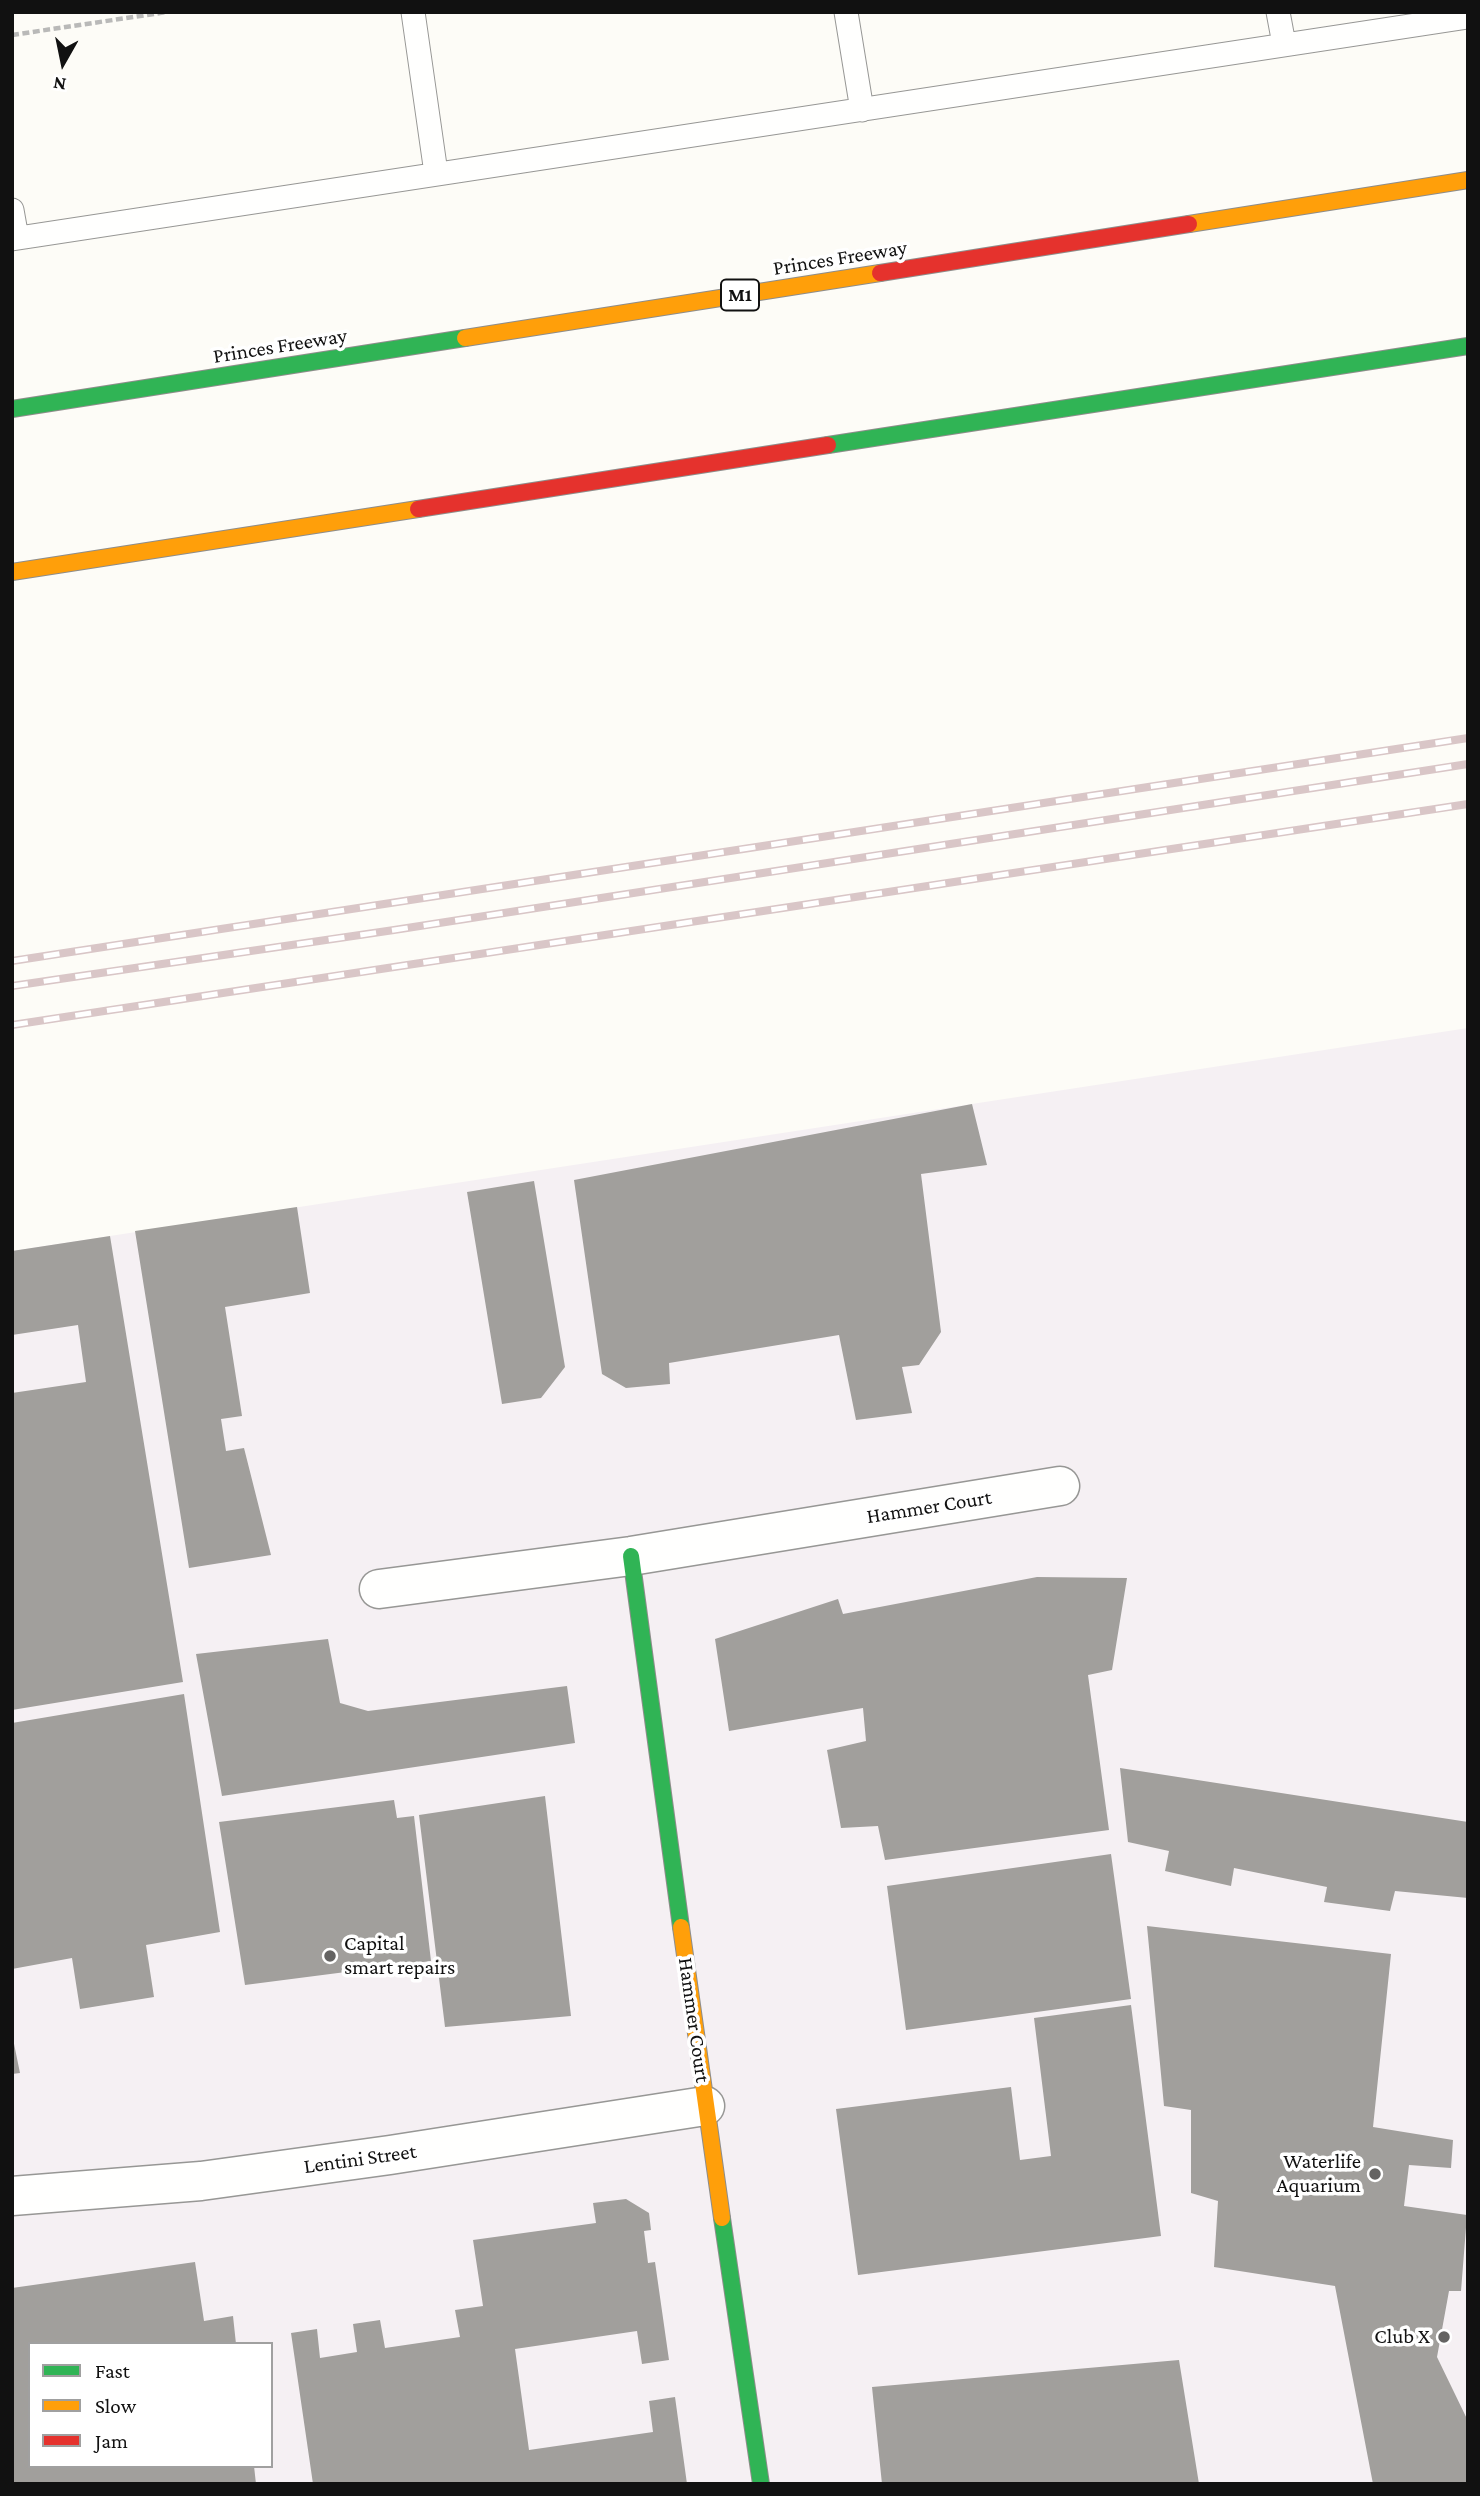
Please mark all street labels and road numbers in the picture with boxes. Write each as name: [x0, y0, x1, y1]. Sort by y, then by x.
street label: Princes Freeway: [771, 235, 909, 281]
road number: M1: [721, 280, 759, 310]
street label: Princes Freeway: [211, 323, 349, 369]
street label: Hammer Court: [865, 1485, 993, 1529]
street label: Hammer Court: [673, 1956, 715, 2084]
street label: Lentini Street: [302, 2139, 418, 2179]

